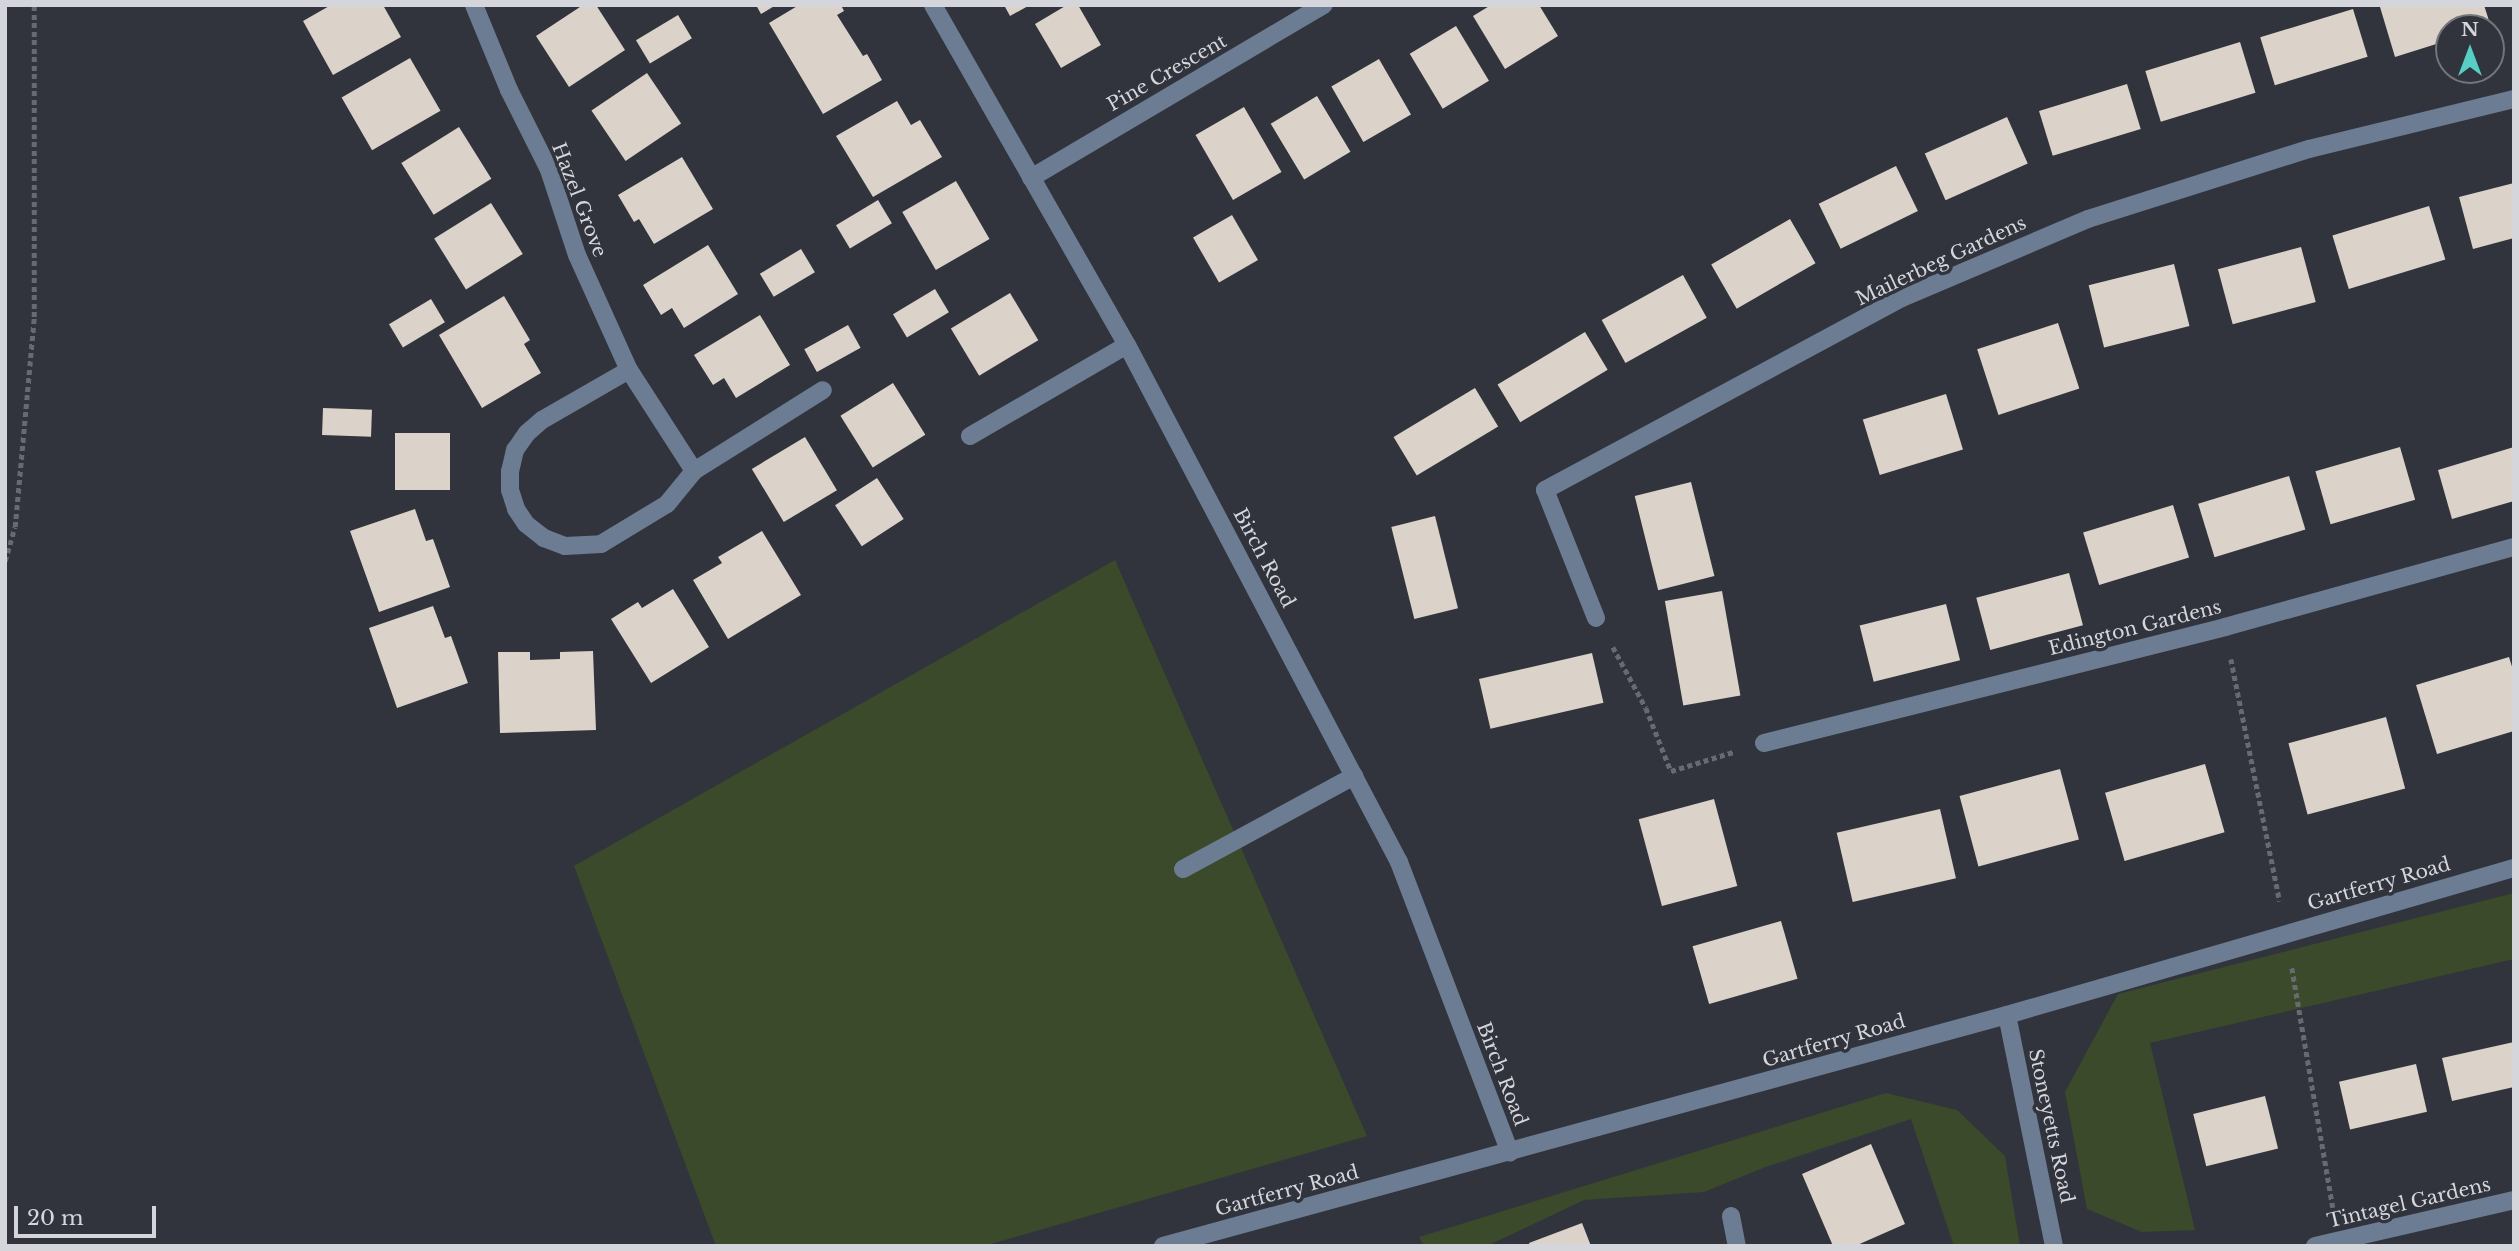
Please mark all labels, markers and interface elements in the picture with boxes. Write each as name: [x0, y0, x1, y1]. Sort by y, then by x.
north arrow: [2435, 14, 2505, 84]
text: N: [2461, 18, 2479, 41]
street label: Pine Crescent: [1103, 30, 1231, 116]
street label: Hazel Grove: [547, 140, 611, 260]
street label: Mailerbeg Gardens: [1852, 212, 2030, 310]
street label: Birch Road: [1228, 504, 1300, 612]
street label: Edington Gardens: [2046, 596, 2224, 660]
street label: Gartferry Road: [2305, 853, 2453, 915]
street label: Gartferry Road: [1760, 1010, 1908, 1072]
street label: Birch Road: [1472, 1019, 1532, 1129]
street label: Stoneyetts Road: [2024, 1047, 2078, 1205]
street label: Gartferry Road: [1213, 1161, 1361, 1221]
street label: Tintagel Gardens: [2325, 1173, 2493, 1233]
scale bar: [18, 1192, 159, 1236]
text: 20 m: [27, 1205, 84, 1231]

